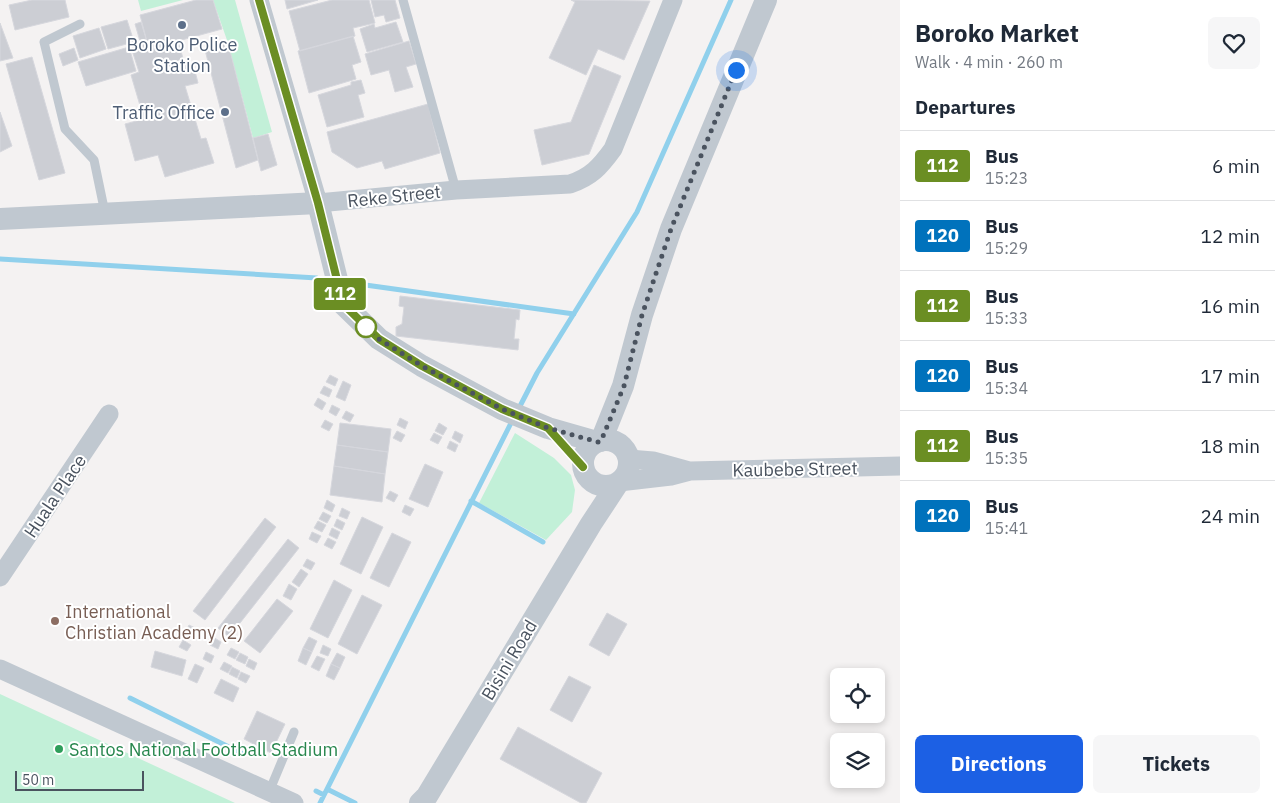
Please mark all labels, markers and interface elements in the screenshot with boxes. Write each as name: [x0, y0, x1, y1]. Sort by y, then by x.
text: Boroko Market: [915, 17, 1079, 49]
button: heart: [1208, 17, 1260, 69]
marker: Boroko Police Station: [176, 19, 188, 31]
place label: Boroko Police Station: [127, 33, 238, 77]
text: Walk · 4 min · 260 m: [915, 52, 1063, 72]
your location: [724, 58, 749, 83]
text: Departures: [915, 95, 1015, 119]
place label: Traffic Office: [112, 101, 215, 124]
marker: Traffic Office: [219, 106, 231, 118]
text: Bus: [985, 144, 1019, 168]
text: 112: [926, 154, 959, 177]
text: 6 min: [1212, 154, 1260, 178]
text: 15:23: [985, 168, 1028, 188]
street label: Reke Street: [346, 180, 442, 212]
text: Bus: [985, 214, 1019, 238]
text: 120: [926, 224, 959, 247]
text: 12 min: [1201, 224, 1260, 248]
text: 15:29: [985, 238, 1028, 258]
line badge: 112: [311, 278, 369, 310]
text: 112: [324, 282, 356, 305]
text: Bus: [985, 284, 1019, 308]
text: 112: [926, 294, 959, 317]
text: 16 min: [1201, 294, 1260, 318]
text: 15:33: [985, 308, 1028, 328]
unlabelled marker: [355, 316, 377, 338]
text: Bus: [985, 354, 1019, 378]
text: 120: [926, 364, 959, 387]
text: 17 min: [1201, 364, 1260, 388]
text: 15:34: [985, 378, 1028, 398]
text: Bus: [985, 424, 1019, 448]
text: 112: [926, 434, 959, 457]
text: 18 min: [1201, 434, 1260, 458]
text: 15:35: [985, 448, 1028, 468]
street label: Huala Place: [19, 450, 91, 542]
street label: Kaubebe Street: [732, 456, 858, 482]
text: Bus: [985, 494, 1019, 518]
text: 120: [926, 504, 959, 527]
text: 24 min: [1201, 504, 1260, 528]
text: 15:41: [985, 518, 1028, 538]
place label: International Christian Academy (2): [65, 600, 243, 644]
marker: International Christian Academy (2): [49, 615, 61, 627]
street label: Bisini Road: [476, 616, 542, 704]
map controls: [830, 668, 885, 788]
button: locate: [830, 668, 885, 723]
button: layers: [830, 733, 885, 788]
button: Directions: [915, 735, 1083, 793]
button: Tickets: [1093, 735, 1260, 793]
place label: Santos National Football Stadium: [69, 738, 338, 761]
marker: Santos National Football Stadium: [53, 743, 65, 755]
scale bar: [15, 768, 144, 791]
text: 50 m: [22, 771, 54, 789]

